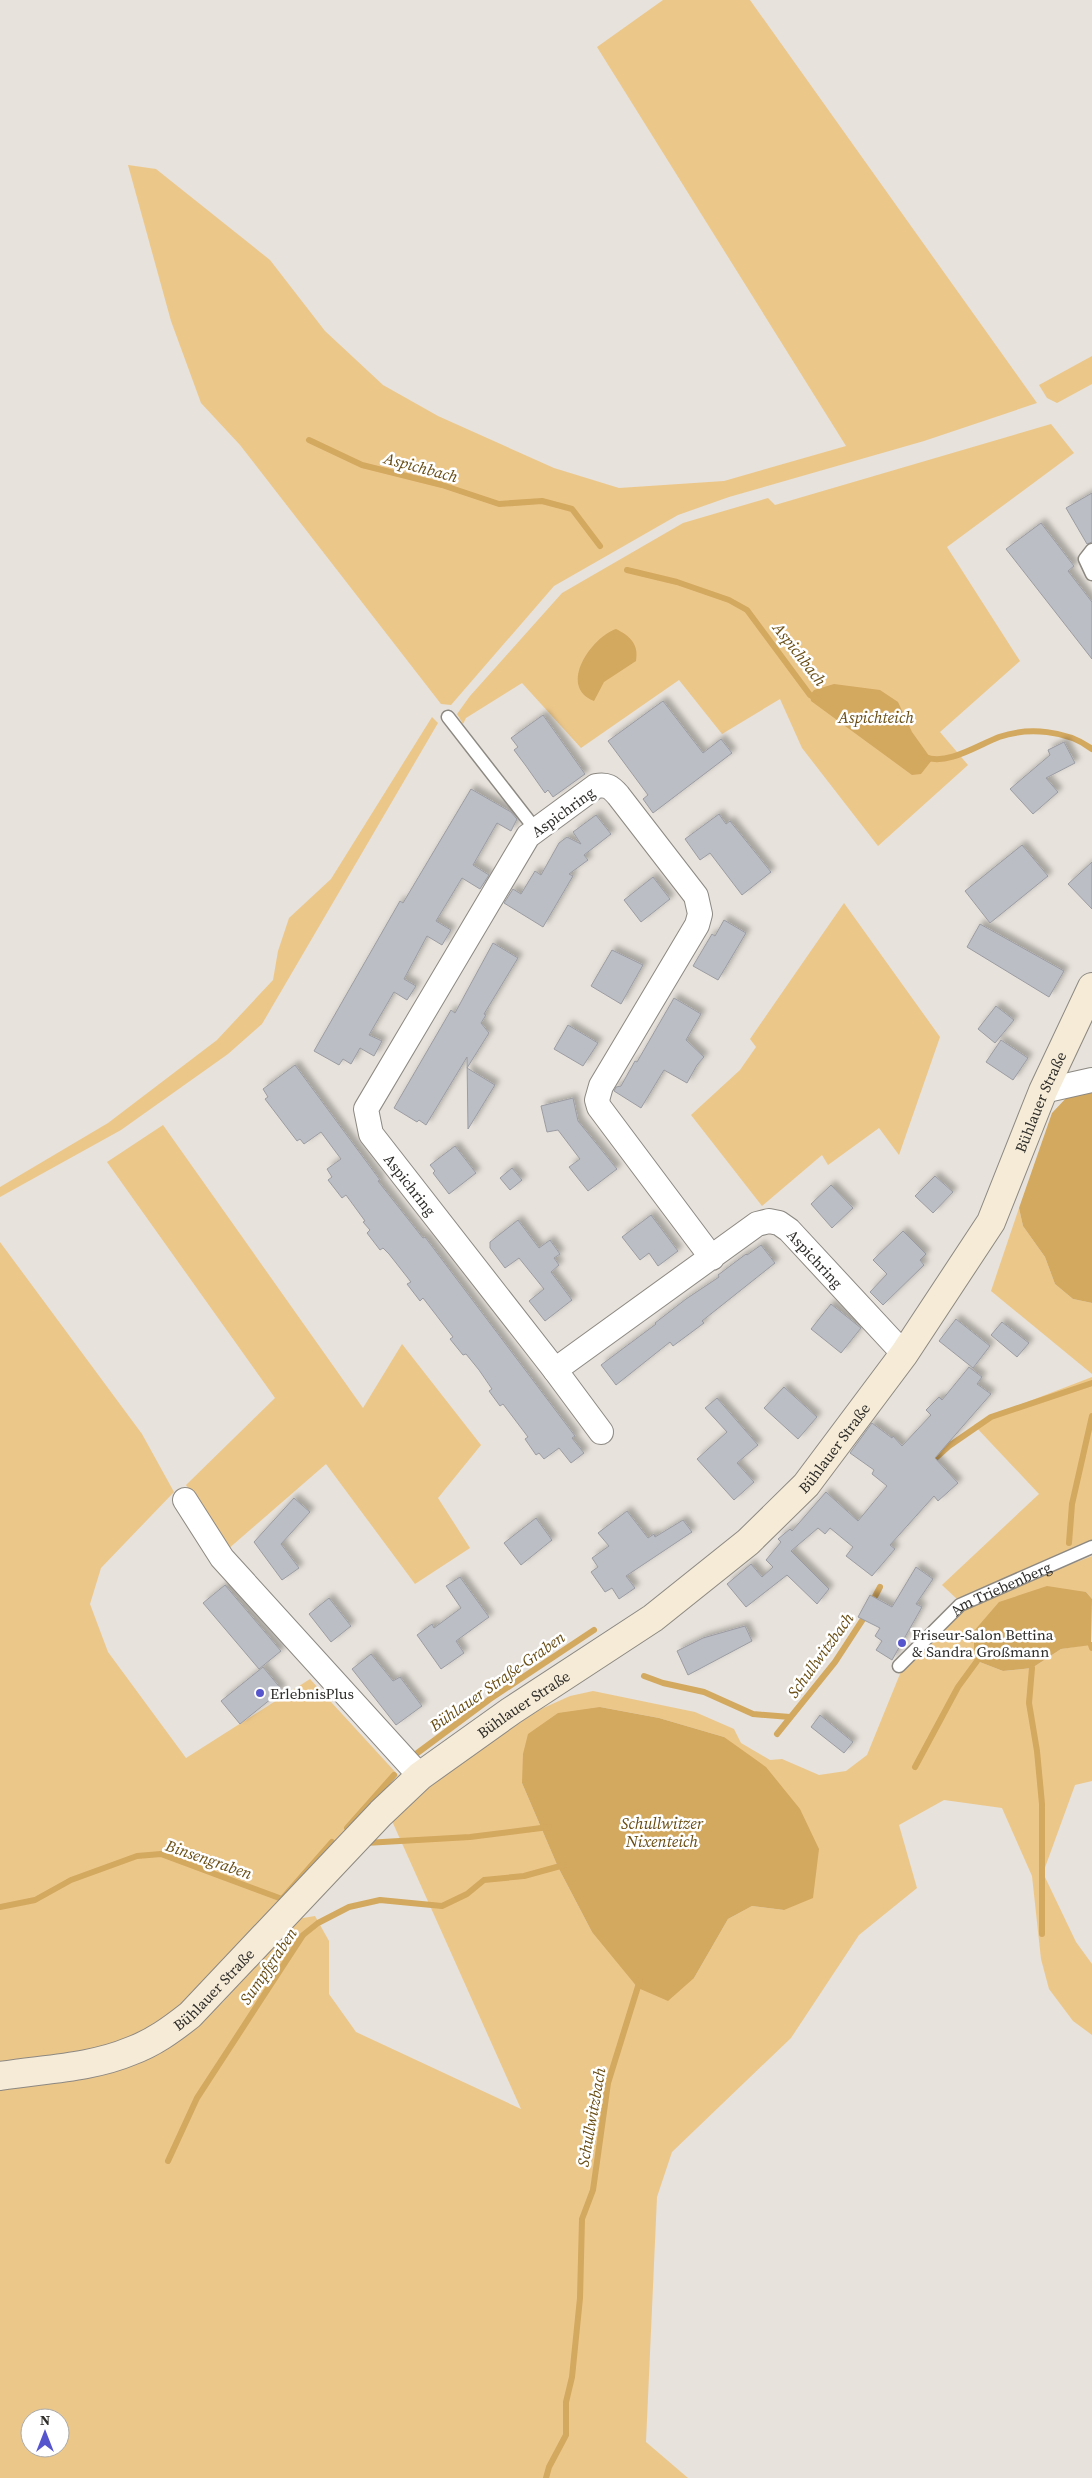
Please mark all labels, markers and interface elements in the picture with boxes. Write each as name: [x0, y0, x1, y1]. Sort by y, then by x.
water label: Aspichbach: [381, 446, 461, 487]
water label: Aspichbach: [768, 617, 832, 691]
water label: Aspichteich: [837, 706, 914, 728]
street label: Aspichring: [527, 782, 599, 842]
street label: Bühlauer Straße: [1009, 1048, 1071, 1155]
street label: Aspichring: [379, 1149, 441, 1220]
street label: Aspichring: [783, 1224, 848, 1293]
street label: Bühlauer Straße: [793, 1398, 875, 1498]
street label: Am Triebenberg: [945, 1556, 1055, 1620]
water label: Schullwitzbach: [782, 1608, 859, 1702]
place label: Friseur-Salon Bettina & Sandra Großmann: [912, 1624, 1054, 1662]
water label: Bühlauer Straße-Graben: [426, 1627, 568, 1735]
marker: Friseur-Salon Bettina & Sandra Großmann: [896, 1637, 908, 1649]
street label: Bühlauer Straße: [474, 1666, 574, 1742]
place label: ErlebnisPlus: [270, 1683, 354, 1704]
marker: ErlebnisPlus: [254, 1687, 266, 1699]
water label: Schullwitzer Nixenteich: [621, 1812, 704, 1852]
water label: Binsengraben: [162, 1834, 255, 1884]
water label: Sumpfgraben: [234, 1923, 302, 2009]
street label: Bühlauer Straße: [169, 1943, 259, 2035]
water label: Schullwitzbach: [571, 2065, 611, 2168]
north arrow: [20, 2408, 70, 2458]
text: N: [40, 2410, 50, 2430]

